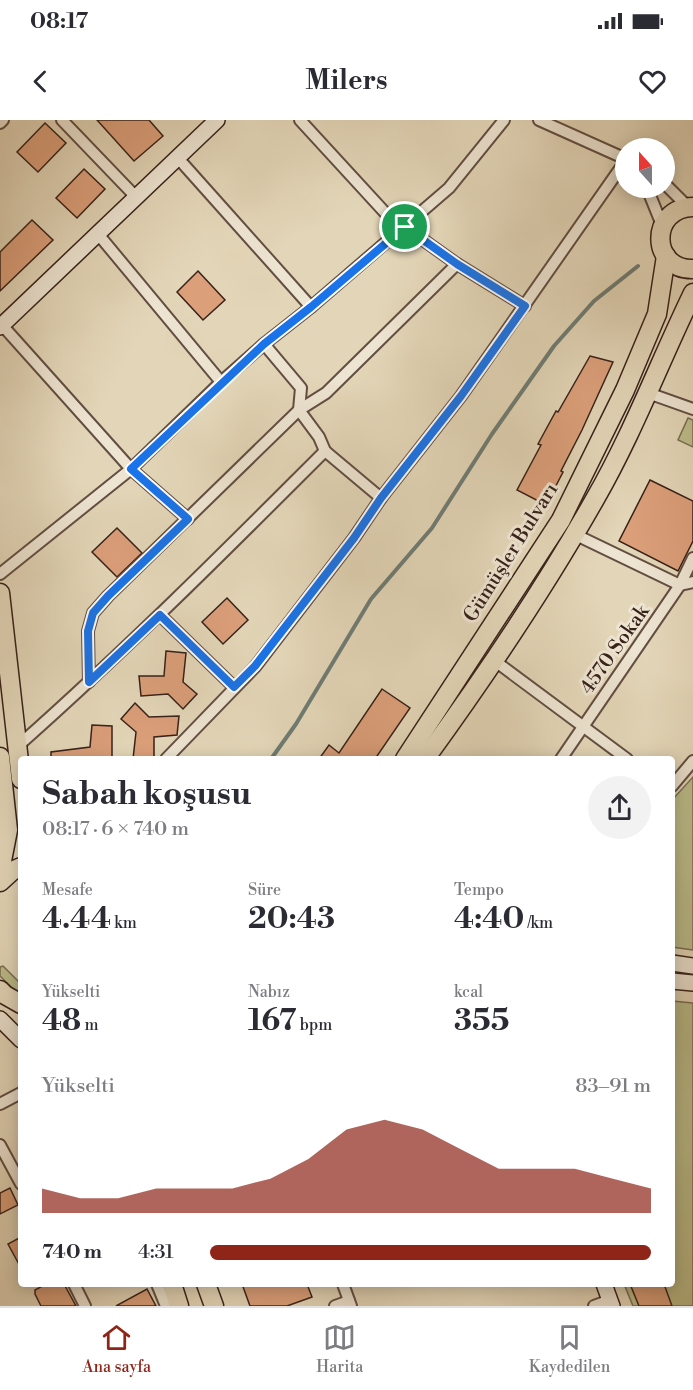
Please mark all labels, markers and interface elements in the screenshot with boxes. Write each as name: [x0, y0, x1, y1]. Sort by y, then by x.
text: 08:17: [30, 8, 88, 35]
text: Milers: [305, 64, 388, 98]
icon: back: [24, 65, 57, 98]
icon: heart: [636, 65, 669, 98]
north arrow: [615, 138, 675, 198]
map controls: [615, 138, 675, 198]
pin: [379, 201, 430, 252]
icon: arrive: [388, 210, 421, 243]
street label: Gümüşler Bulvarı: [458, 478, 564, 627]
street label: 4570 Sokak: [575, 599, 656, 699]
text: Sabah koşusu: [42, 774, 251, 815]
button: share: [588, 776, 651, 839]
text: 08:17 · 6 × 740 m: [42, 817, 189, 842]
text: Mesafe: [42, 880, 93, 900]
text: Süre: [248, 880, 281, 900]
text: Tempo: [454, 880, 504, 900]
text: 4.44: [42, 900, 111, 938]
text: 20:43: [248, 900, 335, 938]
text: 4:40: [454, 900, 524, 938]
text: km: [111, 913, 137, 933]
text: /km: [524, 913, 553, 933]
text: Yükselti: [42, 982, 100, 1002]
text: Nabız: [248, 982, 290, 1002]
text: kcal: [454, 982, 483, 1002]
text: 48: [42, 1002, 81, 1040]
text: 167: [248, 1002, 296, 1040]
text: 355: [454, 1002, 509, 1040]
text: m: [81, 1015, 99, 1035]
text: bpm: [296, 1015, 332, 1035]
text: Yükselti: [42, 1074, 115, 1099]
text: 83–91 m: [575, 1074, 651, 1099]
text: 740 m: [42, 1240, 102, 1265]
text: 4:31: [138, 1240, 174, 1265]
tab: Ana sayfa: [83, 1321, 151, 1377]
tab: Harita: [316, 1321, 363, 1377]
tab: Kaydedilen: [529, 1321, 610, 1377]

